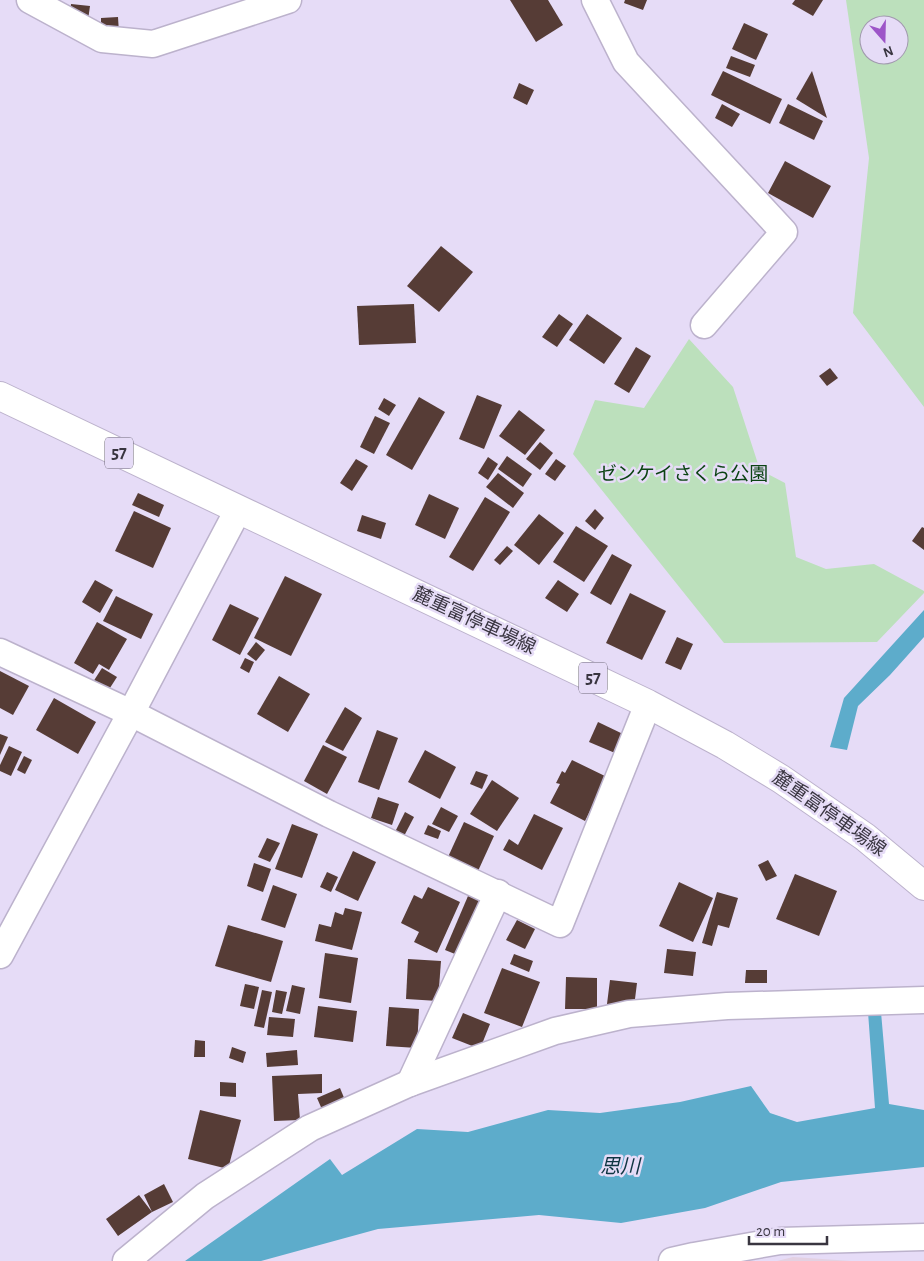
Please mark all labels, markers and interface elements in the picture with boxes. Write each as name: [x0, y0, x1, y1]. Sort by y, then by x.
north arrow: [859, 15, 909, 65]
text: N: [881, 43, 895, 60]
road number: 57: [105, 438, 133, 468]
park label: ゼンケイさくら公園: [598, 464, 768, 484]
street label: 麓重富停車場線: [410, 582, 539, 658]
road number: 57: [579, 662, 607, 694]
street label: 麓重富停車場線: [769, 766, 890, 860]
water label: 思川: [600, 1157, 642, 1177]
scale bar: [749, 1214, 826, 1246]
text: 20 m: [756, 1224, 785, 1239]

